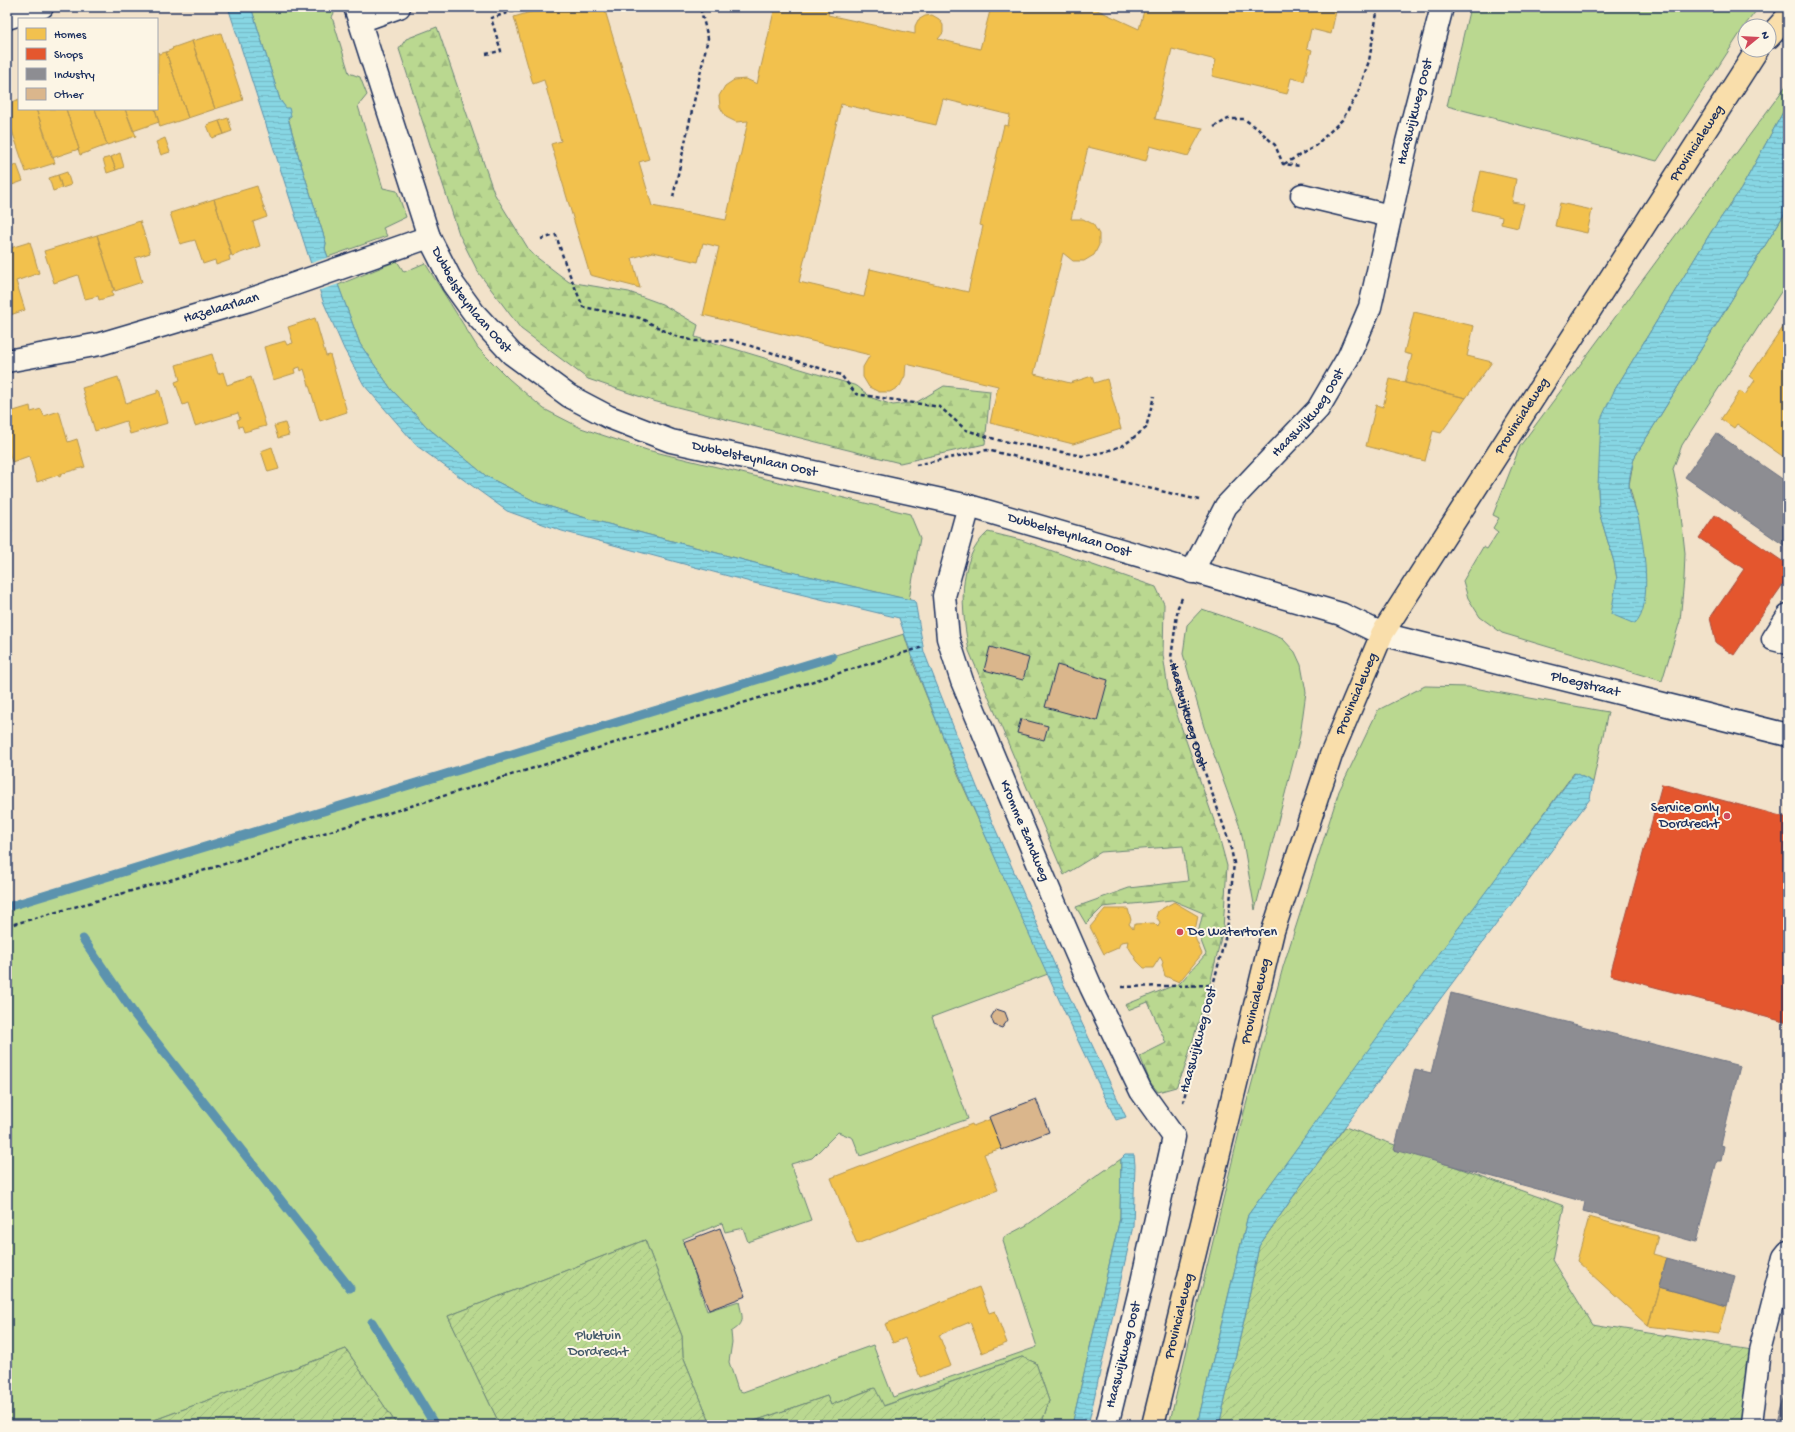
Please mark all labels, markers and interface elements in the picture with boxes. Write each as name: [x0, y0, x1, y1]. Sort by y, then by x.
legend: [18, 18, 158, 110]
north arrow: [1737, 18, 1777, 58]
text: Homes: [54, 29, 87, 43]
text: N: [1758, 30, 1771, 41]
text: Shops: [54, 49, 83, 63]
street label: Haaswijkweg Oost: [1394, 56, 1437, 167]
text: Industry: [54, 69, 95, 83]
text: Other: [54, 89, 85, 103]
street label: Provincialeweg: [1666, 102, 1728, 186]
street label: Dubbelsteynlaan Oost: [427, 243, 516, 358]
street label: Hazelaarlaan: [181, 289, 262, 327]
street label: Haaswijkweg Oost: [1268, 364, 1349, 461]
street label: Provincialeweg: [1491, 374, 1553, 458]
street label: Dubbelsteynlaan Oost: [689, 437, 820, 481]
street label: Dubbelsteynlaan Oost: [1005, 509, 1134, 561]
street label: Provincialeweg: [1331, 650, 1382, 739]
street label: Haaswijkweg Oost: [1164, 661, 1212, 772]
street label: Ploegstraat: [1548, 668, 1623, 702]
street label: Kromme Zandweg: [996, 777, 1053, 884]
place label: Service Only Dordrecht: [1651, 800, 1720, 833]
marker: Service Only Dordrecht: [1722, 811, 1732, 821]
place label: De Watertoren: [1187, 924, 1277, 941]
marker: De Watertoren: [1175, 927, 1185, 937]
street label: Provincialeweg: [1237, 957, 1275, 1047]
street label: Haaswijkweg Oost: [1177, 984, 1222, 1095]
street label: Provincialeweg: [1161, 1271, 1198, 1362]
street label: Haaswijkweg Oost: [1103, 1299, 1146, 1410]
park label: Pluktuin Dordrecht: [567, 1328, 629, 1361]

